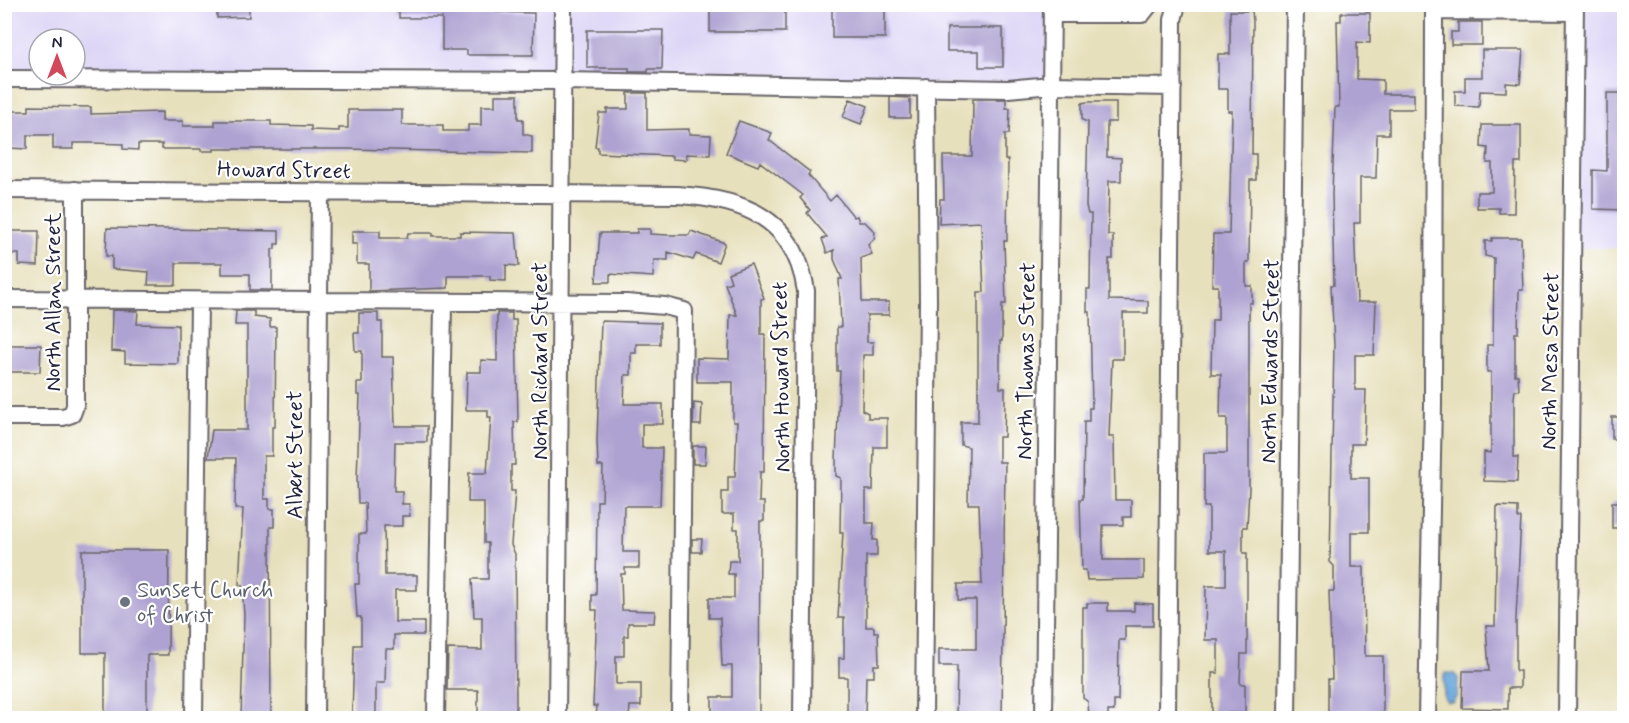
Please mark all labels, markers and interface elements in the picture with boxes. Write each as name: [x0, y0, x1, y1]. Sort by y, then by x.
north arrow: [27, 27, 87, 87]
text: N: [52, 33, 62, 54]
street label: Howard Street: [217, 156, 351, 186]
street label: North Allan Street: [40, 212, 68, 392]
street label: North Edwards Street: [1255, 258, 1287, 464]
street label: North Richard Street: [527, 262, 555, 460]
street label: North Thomas Street: [1011, 262, 1043, 460]
street label: North Mesa Street: [1535, 272, 1567, 450]
street label: North Howard Street: [766, 281, 798, 473]
street label: Albert Street: [282, 391, 310, 519]
place label: Sunset Church of Christ: [137, 577, 273, 630]
marker: Sunset Church of Christ: [118, 595, 132, 609]

